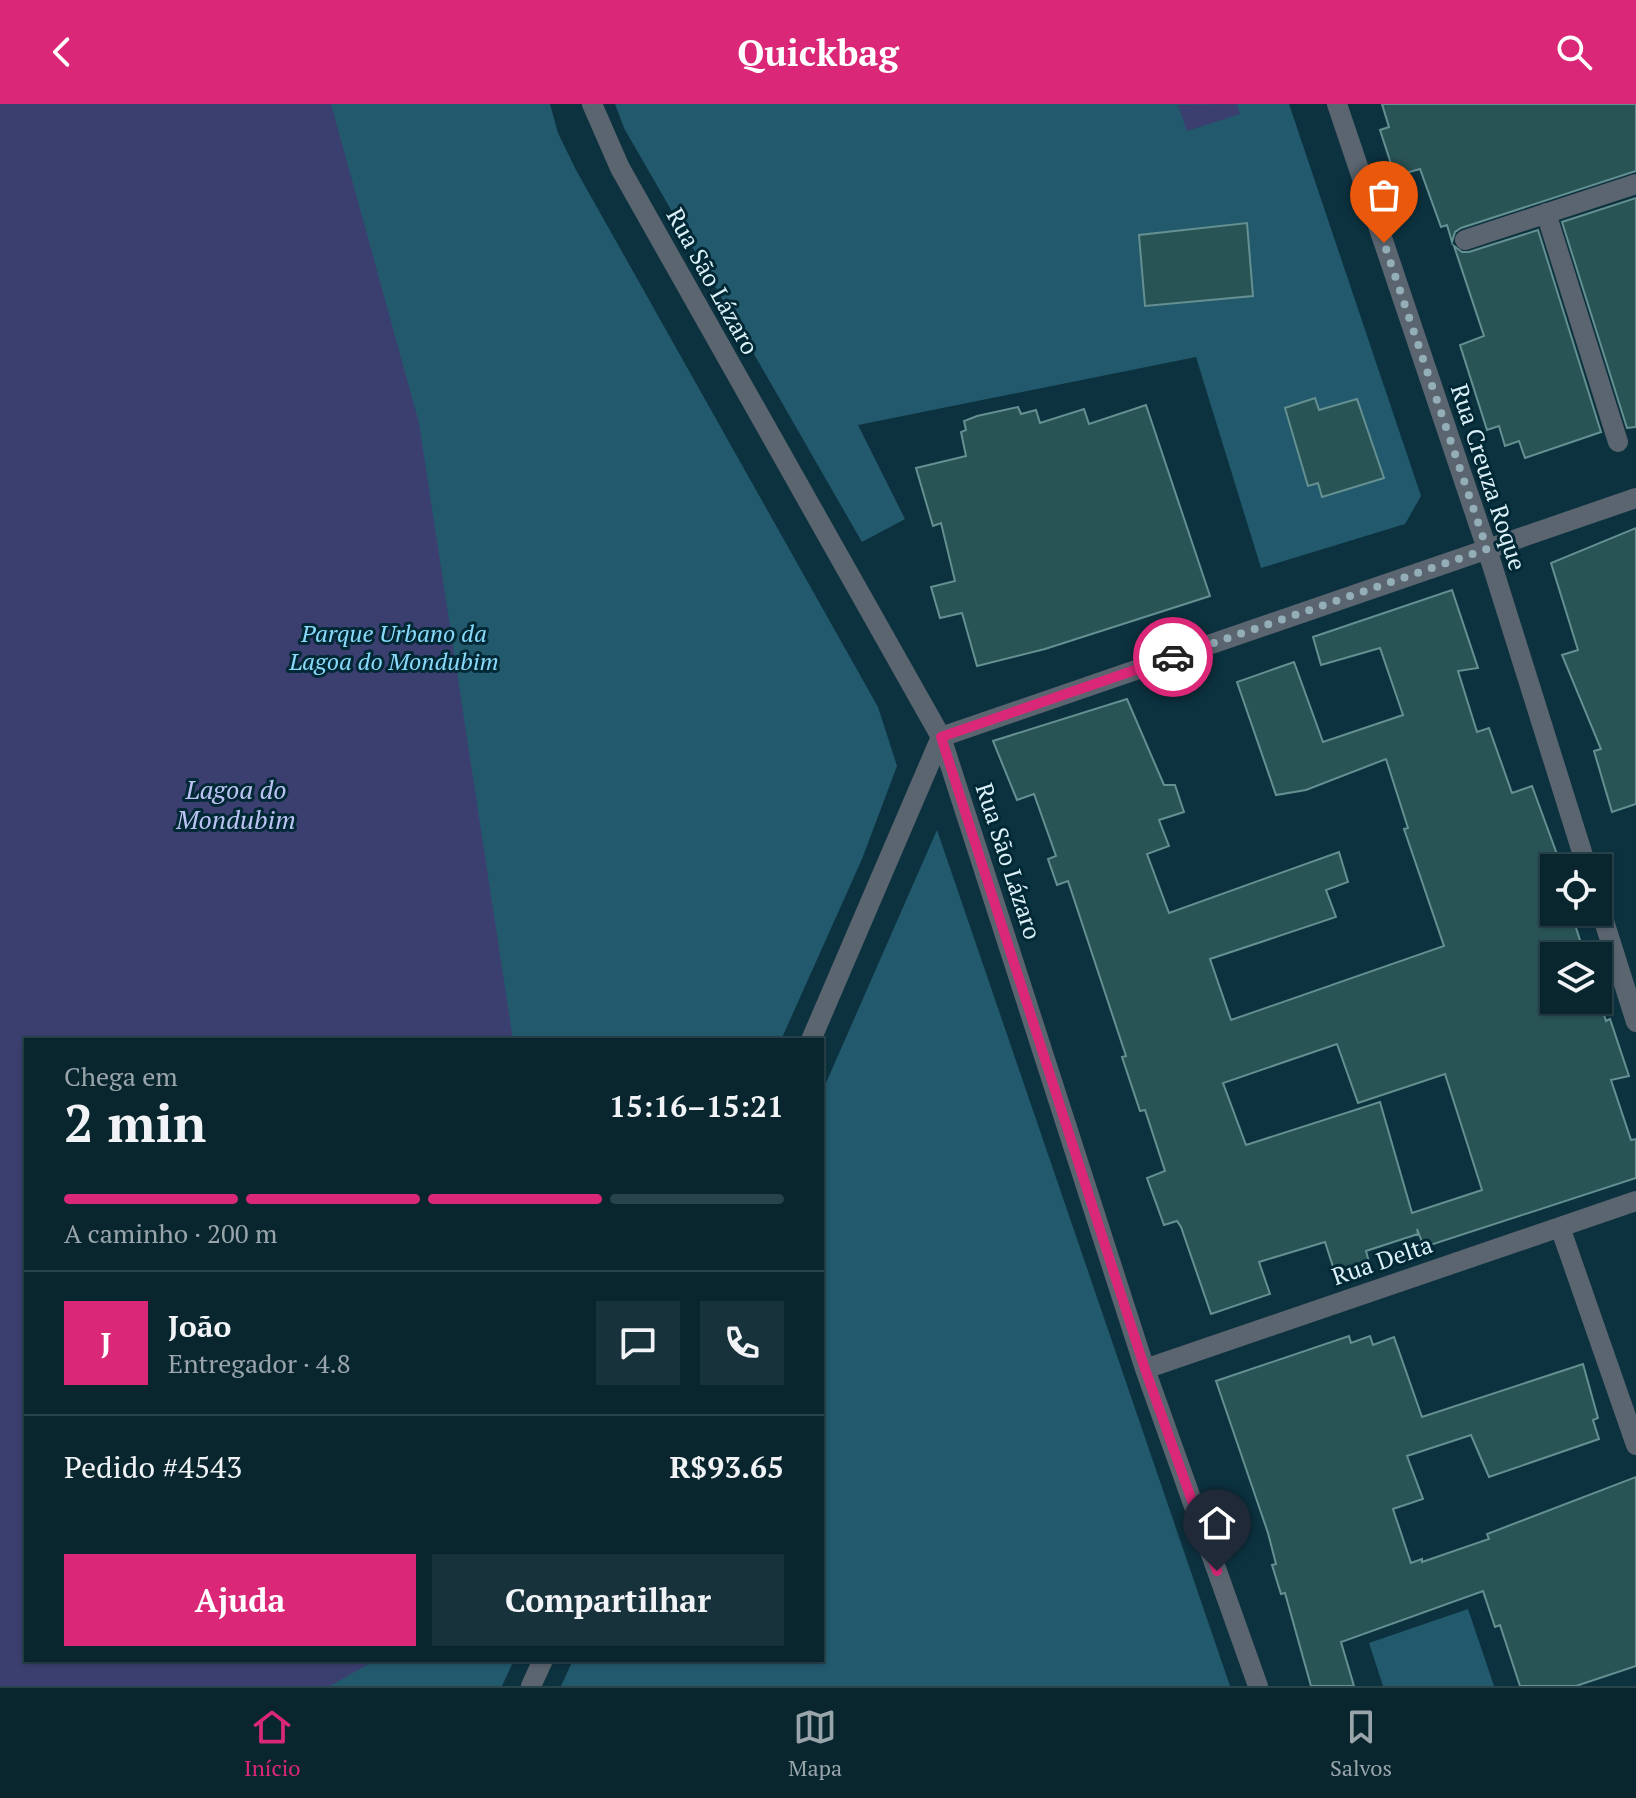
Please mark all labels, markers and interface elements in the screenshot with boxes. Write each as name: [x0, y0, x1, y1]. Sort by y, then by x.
text: Quickbag: [737, 29, 899, 76]
icon: back: [40, 30, 84, 74]
icon: search: [1552, 30, 1596, 74]
pin: [1350, 161, 1418, 243]
icon: bag: [1362, 173, 1406, 217]
street label: Rua São Lázaro: [660, 202, 766, 360]
street label: Rua Creuza Roque: [1444, 380, 1534, 574]
park label: Parque Urbano da Lagoa do Mondubim: [288, 617, 499, 677]
courier: [1133, 617, 1213, 697]
icon: car: [1151, 635, 1195, 679]
water label: Lagoa do Mondubim: [175, 772, 296, 836]
street label: Rua São Lázaro: [969, 779, 1049, 943]
map controls: [1540, 854, 1612, 1014]
button: locate: [1540, 854, 1612, 926]
button: layers: [1540, 942, 1612, 1014]
text: Chega em: [64, 1059, 178, 1093]
text: 15:16–15:21: [609, 1086, 784, 1126]
text: 2 min: [64, 1088, 206, 1157]
text: A caminho · 200 m: [64, 1216, 277, 1250]
street label: Rua Delta: [1327, 1228, 1437, 1292]
button: chat: [596, 1301, 680, 1385]
button: phone: [700, 1301, 784, 1385]
text: João: [168, 1306, 231, 1346]
text: J: [101, 1323, 111, 1363]
text: Entregador · 4.8: [168, 1346, 351, 1380]
text: Pedido #4543: [64, 1447, 242, 1487]
text: R$93.65: [669, 1447, 784, 1487]
pin: [1183, 1489, 1251, 1571]
icon: home: [1195, 1501, 1239, 1545]
button: Ajuda: [64, 1554, 416, 1646]
button: Compartilhar: [432, 1554, 784, 1646]
tab: Início: [244, 1705, 300, 1782]
tab: Mapa: [788, 1705, 842, 1782]
tab: Salvos: [1330, 1705, 1392, 1782]

